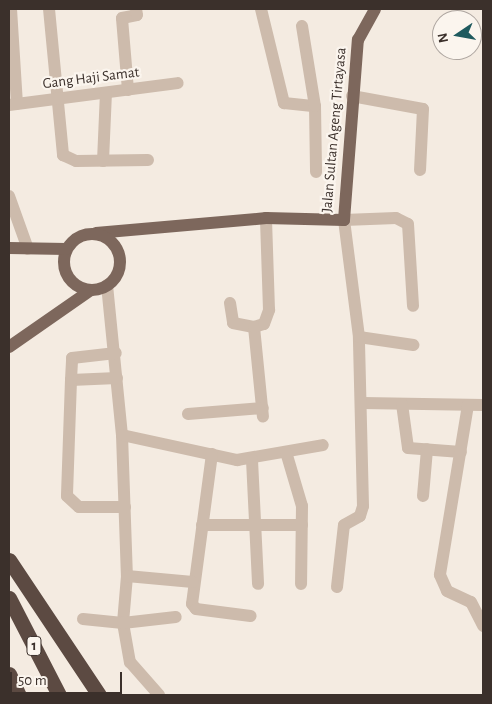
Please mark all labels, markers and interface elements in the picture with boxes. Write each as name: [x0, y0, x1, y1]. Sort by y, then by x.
north arrow: [432, 10, 482, 60]
text: N: [435, 32, 451, 44]
street label: Jalan Sultan Ageng Tirtayasa: [318, 47, 350, 213]
street label: Gang Haji Samat: [42, 63, 140, 93]
road number: 1: [25, 634, 43, 658]
scale bar: [12, 662, 125, 694]
text: 50 m: [18, 673, 47, 688]

